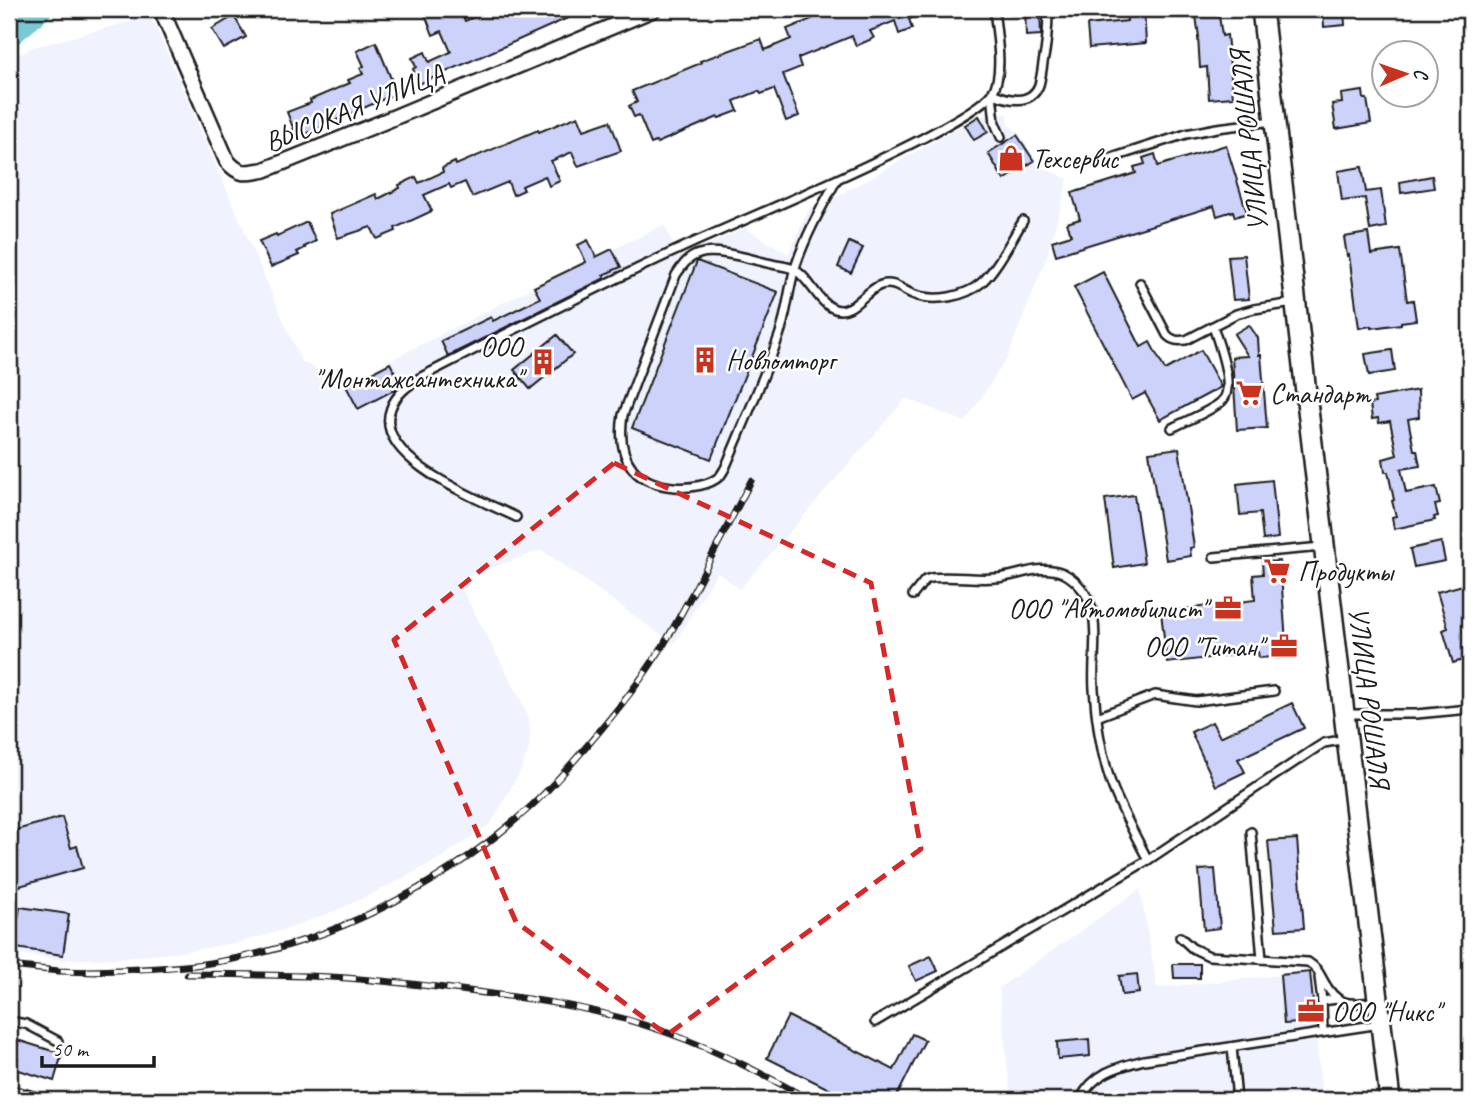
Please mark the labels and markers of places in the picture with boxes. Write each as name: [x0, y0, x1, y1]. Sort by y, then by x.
place label: Техсервис: [1032, 141, 1119, 176]
shop icon: Техсервис: [996, 143, 1026, 173]
place label: ООО "Монтажсантехника": [314, 329, 527, 396]
place label: Новломторг: [726, 343, 838, 378]
building icon: Новломторг: [690, 345, 720, 375]
building icon: ООО "Монтажсантехника": [528, 347, 558, 377]
place label: Стандарт: [1270, 376, 1372, 411]
supermarket icon: Стандарт: [1234, 378, 1264, 408]
place label: Продукты: [1298, 554, 1395, 589]
supermarket icon: Продукты: [1262, 556, 1292, 586]
place label: ООО "Автомобилист": [1009, 591, 1212, 626]
office icon: ООО "Автомобилист": [1213, 593, 1243, 623]
place label: ООО "Титан": [1144, 629, 1268, 664]
office icon: ООО "Титан": [1269, 631, 1299, 661]
place label: ООО "Никс": [1332, 994, 1445, 1029]
office icon: ООО "Никс": [1296, 996, 1326, 1026]

